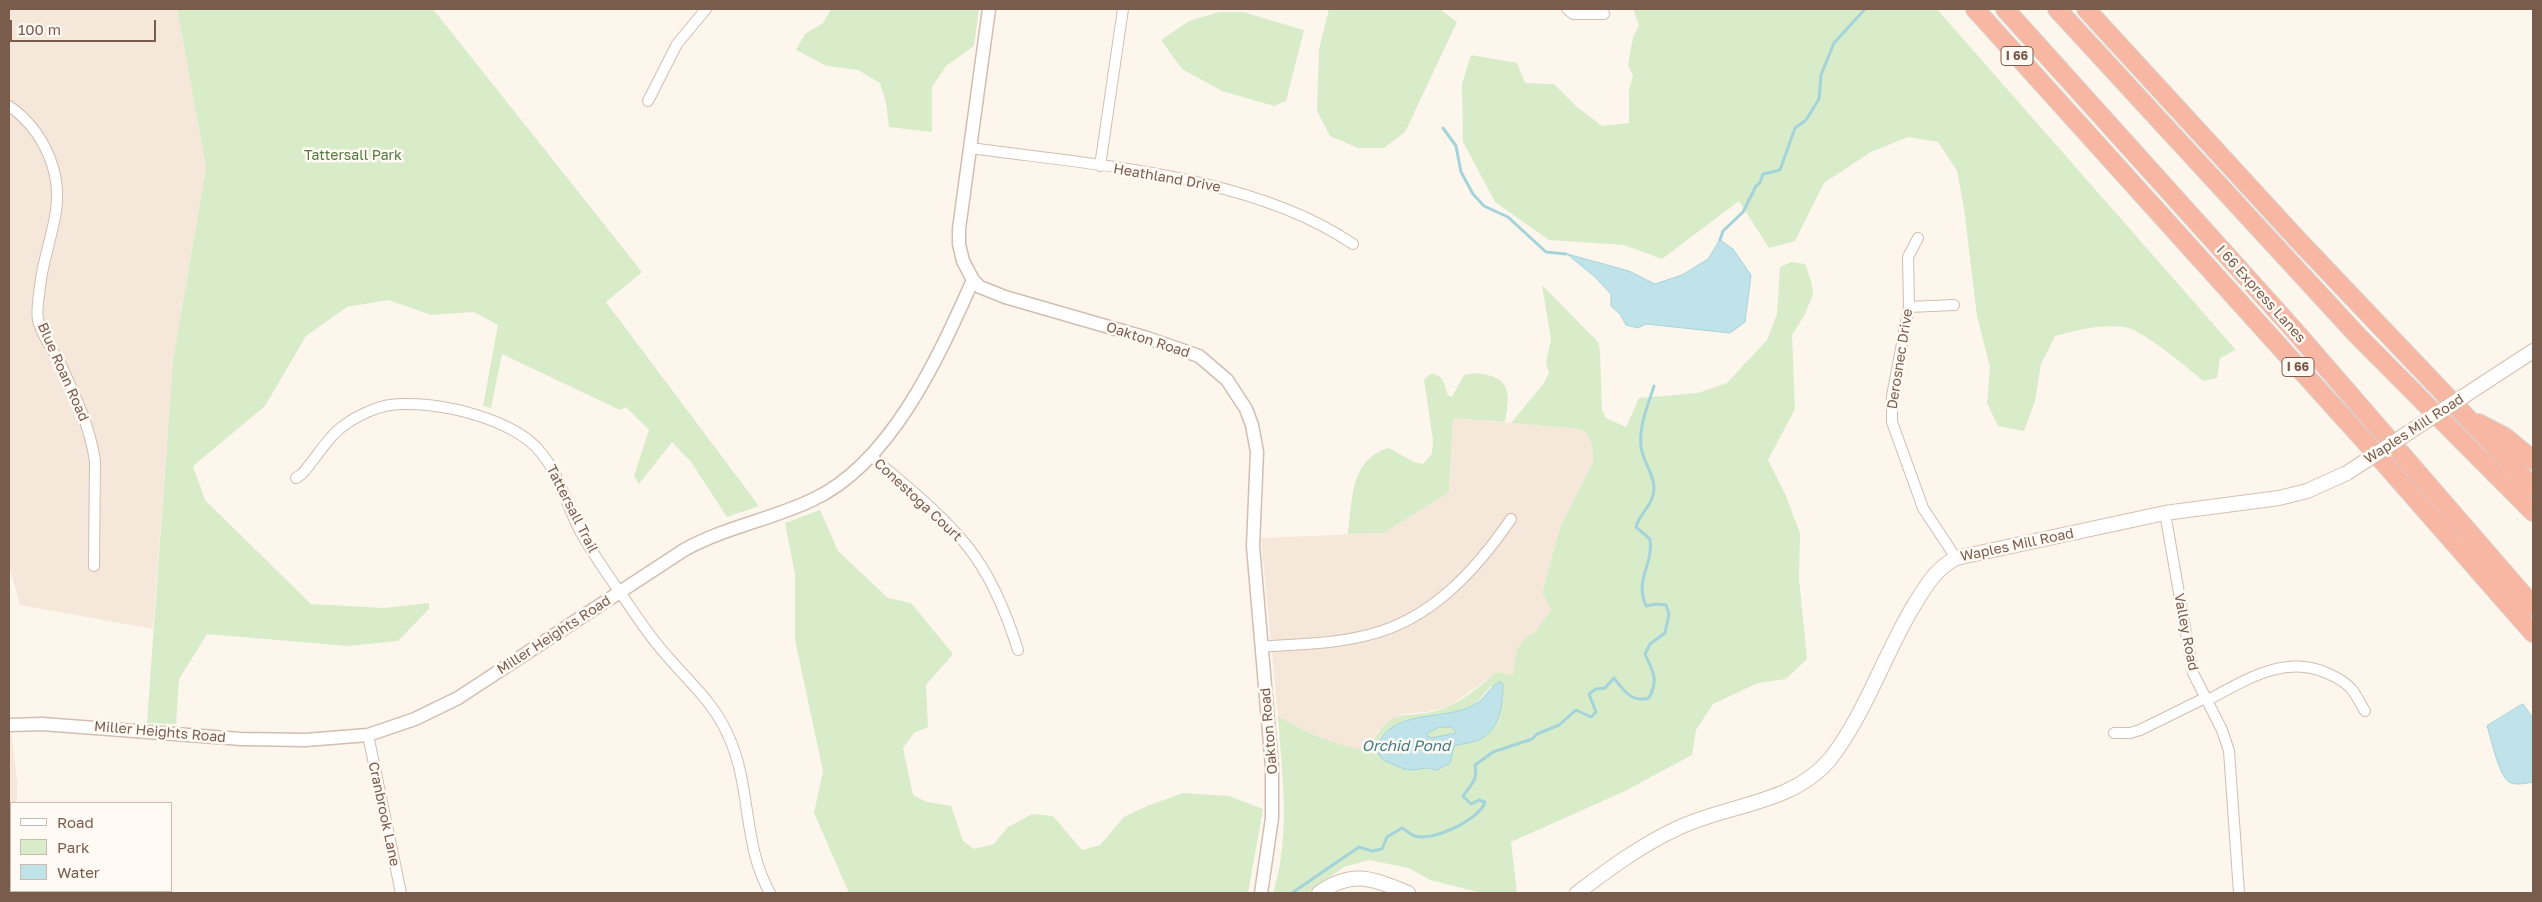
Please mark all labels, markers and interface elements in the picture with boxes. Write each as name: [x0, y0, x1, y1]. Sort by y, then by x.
scale bar: [12, 10, 159, 42]
text: 100 m: [18, 20, 61, 38]
road number: I 66: [2001, 46, 2033, 66]
park label: Tattersall Park: [304, 148, 402, 164]
street label: Heathland Drive: [1112, 160, 1222, 196]
street label: I 66 Express Lanes: [2213, 242, 2309, 346]
street label: Derosnec Drive: [1884, 308, 1916, 410]
street label: Oakton Road: [1104, 319, 1192, 361]
street label: Blue Roan Road: [34, 320, 92, 424]
road number: I 66: [2282, 358, 2314, 377]
street label: Waples Mill Road: [2361, 391, 2467, 467]
street label: Conestoga Court: [871, 455, 965, 545]
street label: Tattersall Trail: [543, 462, 601, 556]
street label: Waples Mill Road: [1959, 525, 2075, 565]
street label: Miller Heights Road: [494, 592, 614, 678]
street label: Valley Road: [2170, 592, 2202, 672]
street label: Oakton Road: [1257, 687, 1281, 775]
street label: Miller Heights Road: [93, 718, 227, 746]
water label: Orchid Pond: [1362, 737, 1450, 755]
street label: Cranbrook Lane: [365, 760, 403, 868]
legend: [10, 802, 172, 892]
text: Road: [57, 813, 94, 831]
text: Park: [57, 838, 89, 856]
text: Water: [57, 863, 100, 881]

